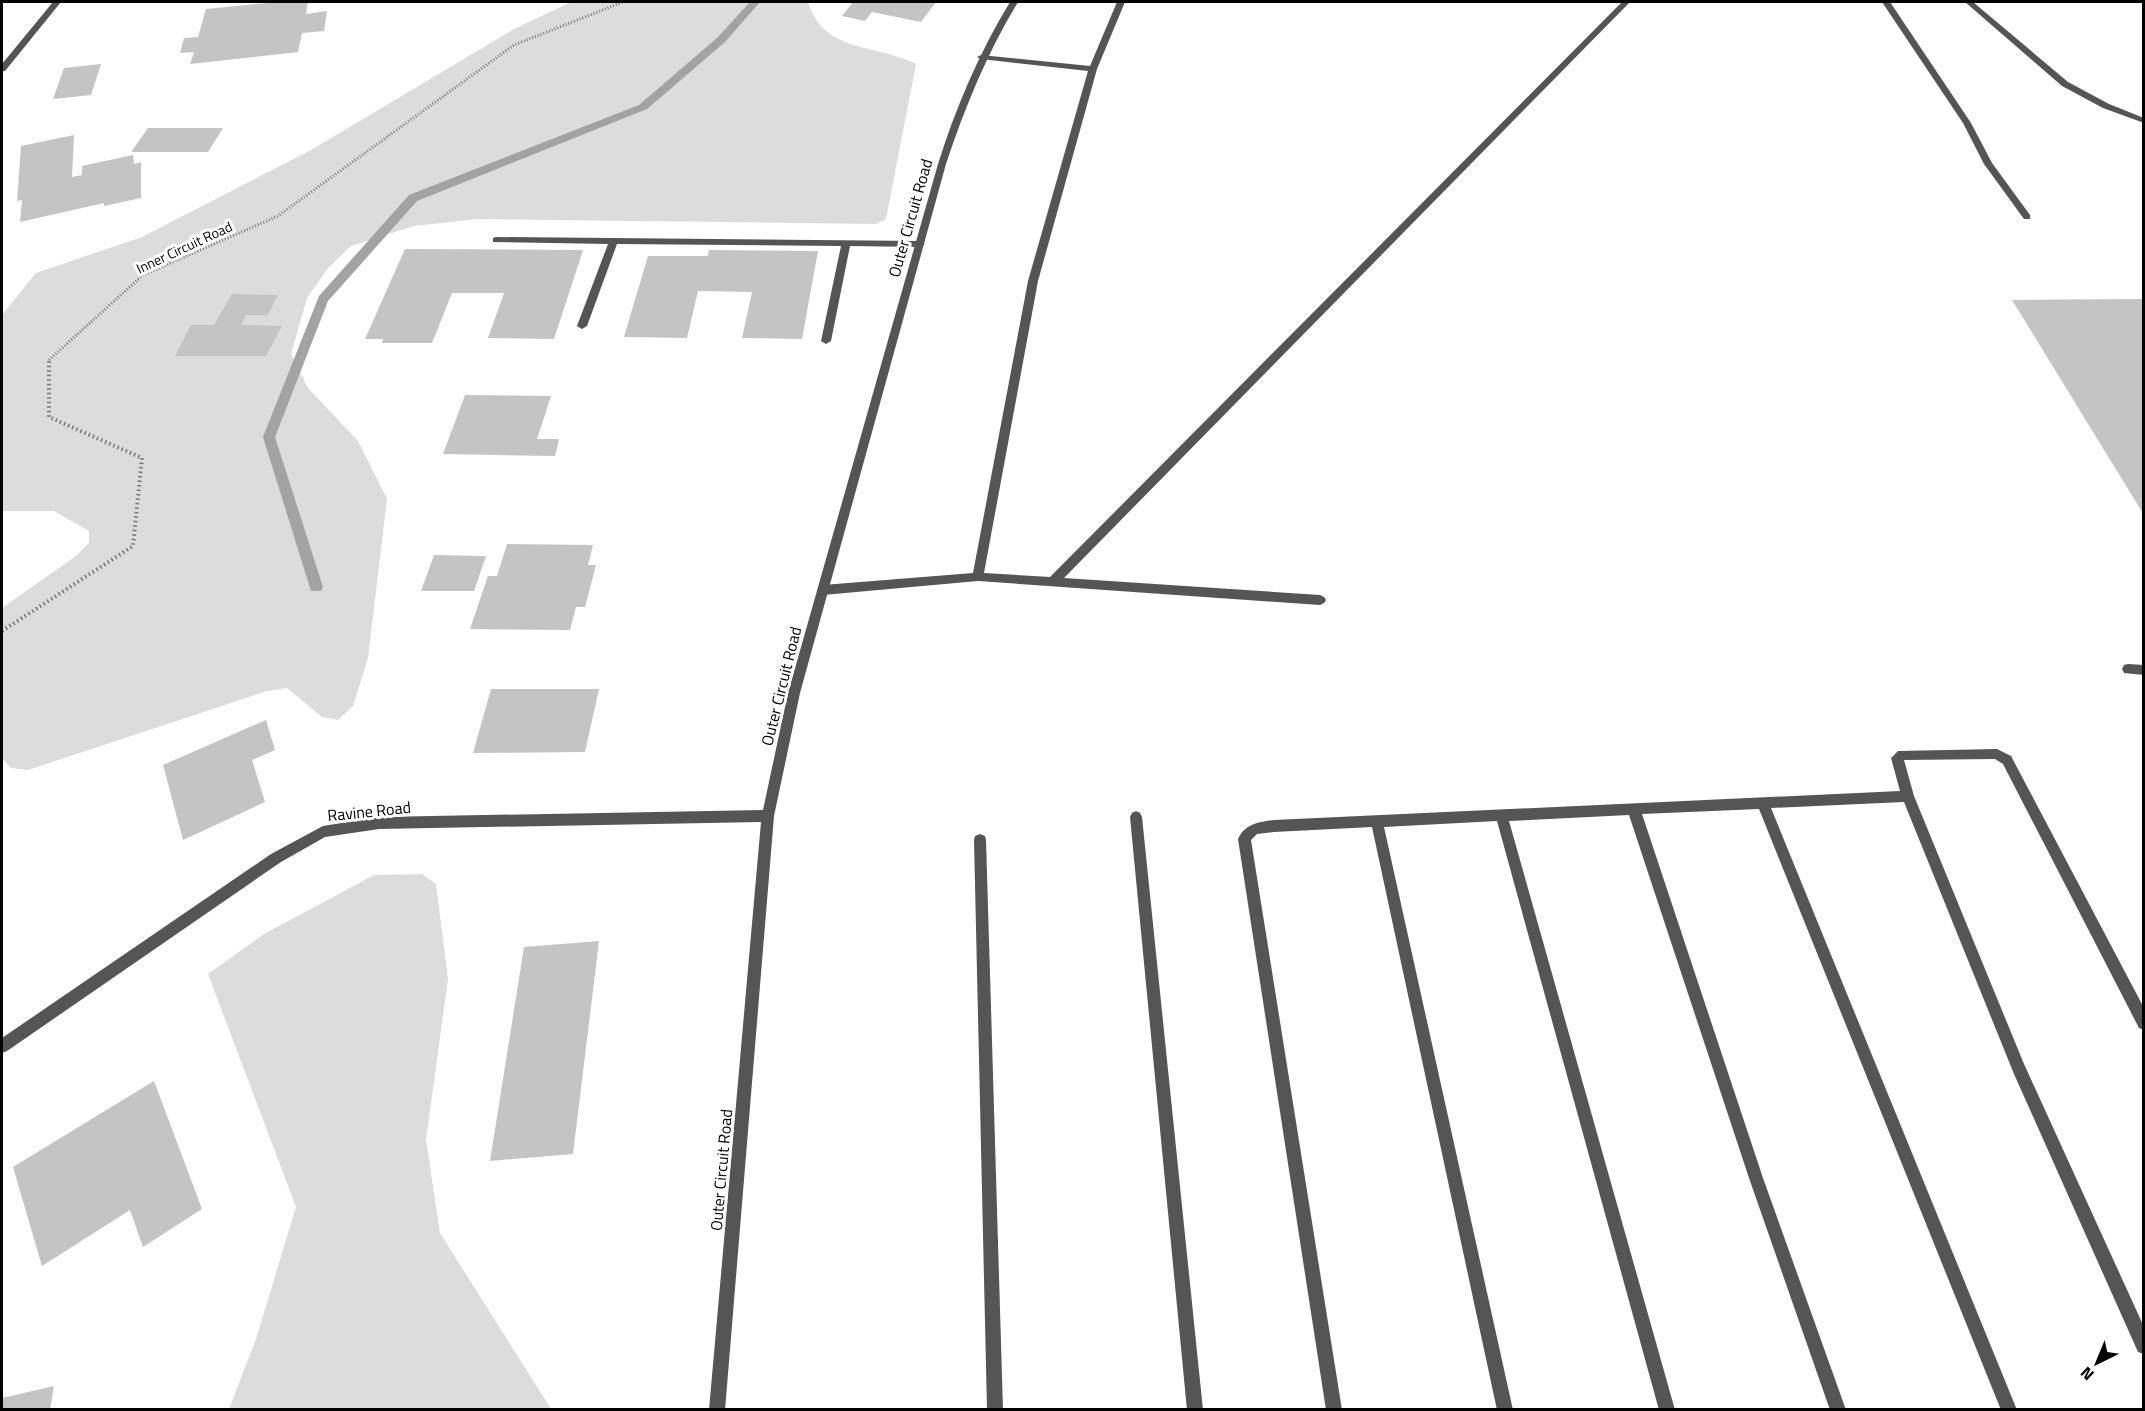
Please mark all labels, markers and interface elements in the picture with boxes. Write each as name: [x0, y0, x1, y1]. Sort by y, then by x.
street label: Outer Circuit Road: [882, 156, 938, 280]
street label: Inner Circuit Road: [133, 216, 235, 278]
street label: Outer Circuit Road: [755, 624, 807, 748]
street label: Ravine Road: [326, 795, 412, 827]
street label: Outer Circuit Road: [704, 1108, 738, 1232]
north arrow: [2067, 1333, 2127, 1393]
text: N: [2075, 1361, 2099, 1387]

